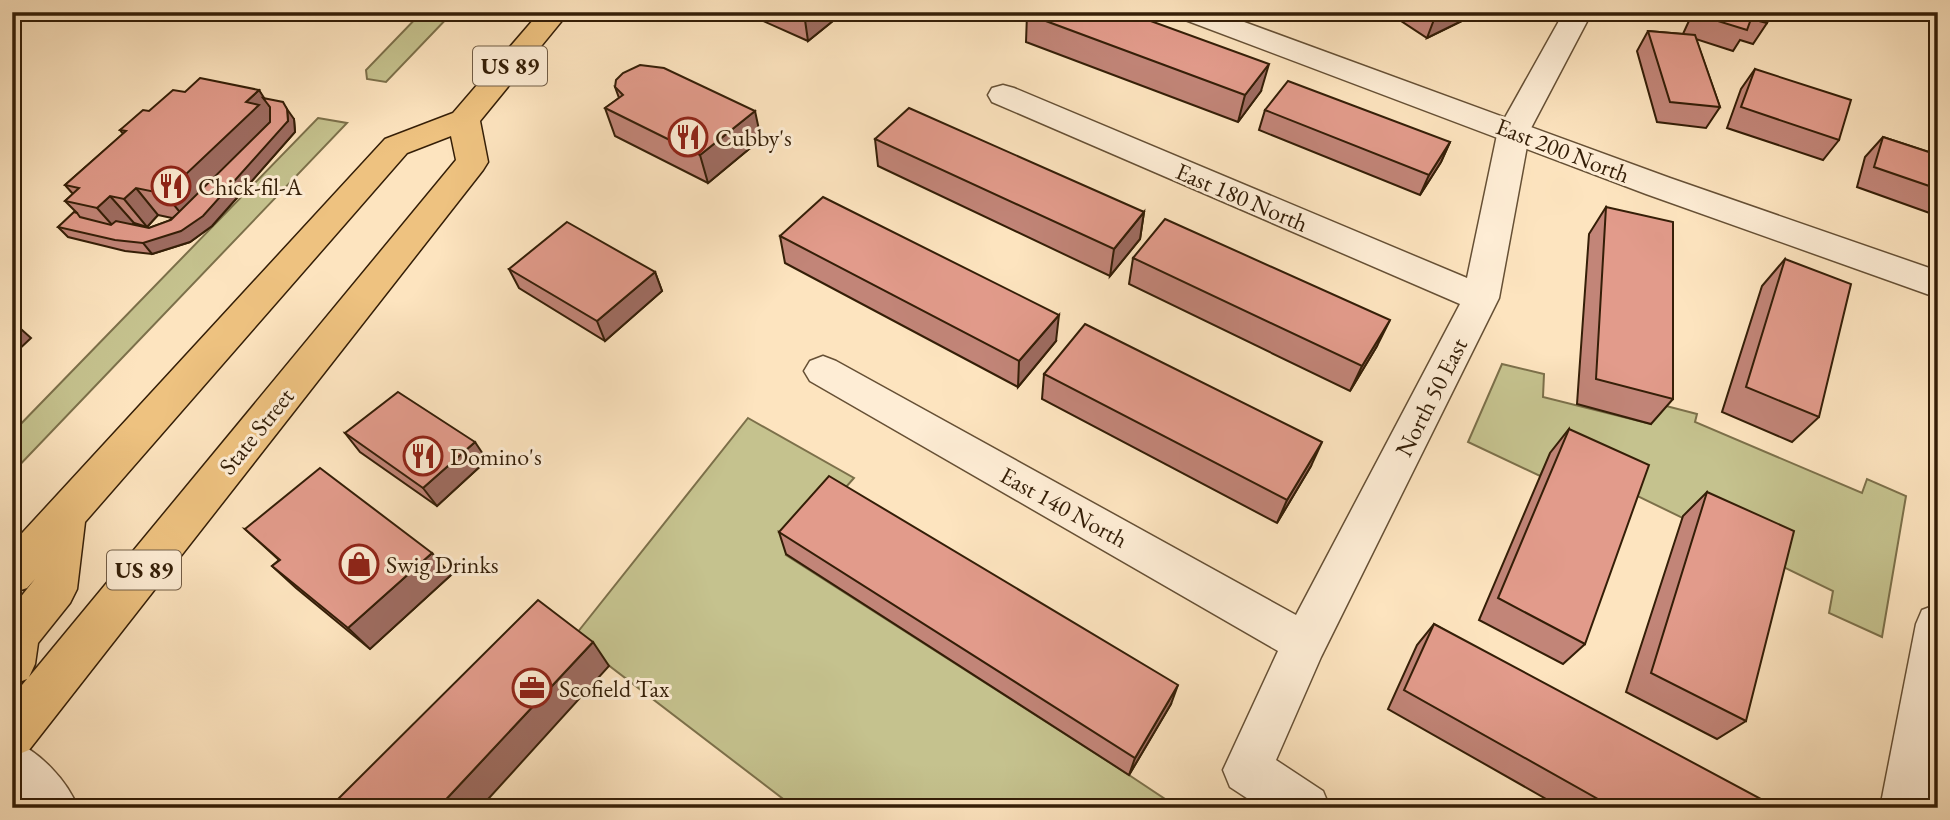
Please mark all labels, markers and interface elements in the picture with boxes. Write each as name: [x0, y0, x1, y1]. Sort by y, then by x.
road number: US 89: [473, 46, 547, 86]
street label: East 200 North: [1492, 110, 1634, 190]
restaurant icon: Cubby's: [667, 116, 709, 158]
place label: Cubby's: [715, 122, 792, 153]
street label: East 180 North: [1171, 155, 1313, 239]
restaurant icon: Chick-fil-A: [150, 165, 192, 207]
place label: Chick-fil-A: [198, 171, 303, 202]
street label: North 50 East: [1388, 332, 1474, 462]
street label: State Street: [212, 381, 301, 481]
restaurant icon: Domino's: [402, 435, 444, 477]
place label: Domino's: [450, 441, 542, 472]
street label: East 140 North: [995, 459, 1133, 555]
shop icon: Swig Drinks: [338, 543, 380, 585]
place label: Swig Drinks: [386, 549, 498, 580]
road number: US 89: [107, 550, 181, 590]
office icon: Scofield Tax: [511, 667, 553, 709]
place label: Scofield Tax: [559, 673, 670, 704]

